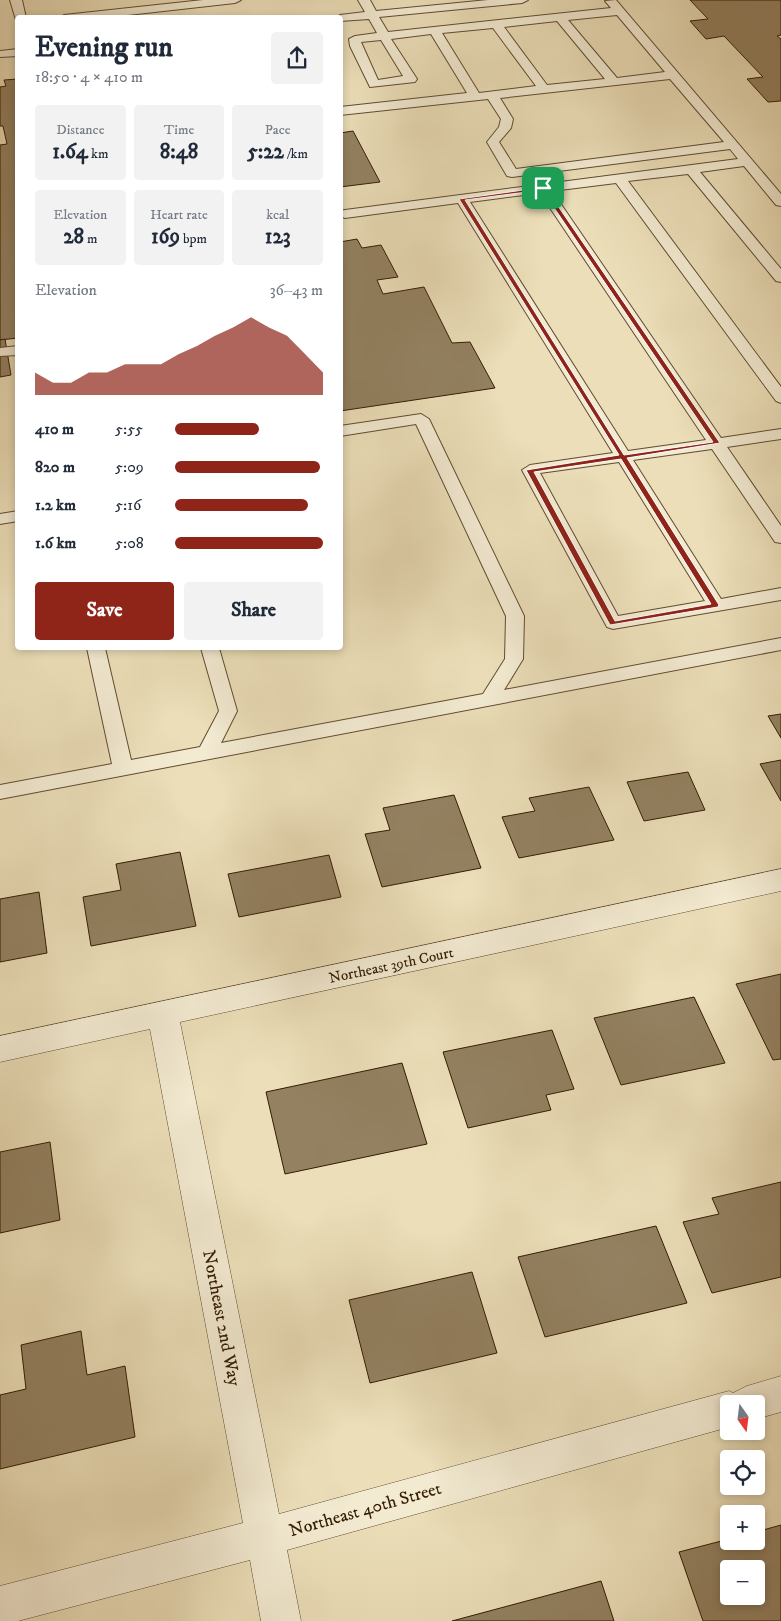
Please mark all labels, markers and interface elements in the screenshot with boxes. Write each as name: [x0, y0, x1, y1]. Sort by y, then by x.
text: Evening run: [35, 30, 173, 65]
button: share: [271, 32, 323, 84]
text: 18:50 · 4 × 410 m: [35, 67, 143, 87]
text: Distance: [56, 121, 104, 139]
text: Time: [164, 121, 194, 139]
text: Pace: [265, 121, 291, 139]
text: 1.64: [52, 139, 88, 165]
text: 8:48: [160, 139, 198, 165]
text: 5:22: [247, 139, 284, 165]
text: km: [88, 145, 108, 163]
text: /km: [284, 145, 308, 163]
pin: [522, 167, 564, 209]
icon: arrive: [529, 174, 557, 202]
text: Elevation: [53, 206, 107, 224]
text: Heart rate: [150, 206, 208, 224]
text: kcal: [266, 206, 289, 224]
text: 28: [63, 224, 84, 250]
text: 169: [151, 224, 180, 250]
text: 123: [265, 224, 291, 250]
text: m: [84, 230, 98, 248]
text: bpm: [180, 230, 207, 248]
text: Elevation: [35, 280, 97, 300]
text: 36–43 m: [270, 280, 323, 300]
text: 410 m: [35, 419, 74, 439]
text: 5:55: [115, 419, 143, 439]
text: 820 m: [35, 457, 75, 477]
text: 5:09: [115, 457, 144, 477]
text: 1.2 km: [35, 495, 76, 515]
text: 5:16: [115, 495, 141, 515]
text: 1.6 km: [35, 533, 76, 553]
text: 5:08: [115, 533, 144, 553]
button: Save: [35, 582, 174, 640]
button: Share: [184, 582, 323, 640]
street label: Northeast 39th Court: [327, 943, 455, 988]
street label: Northeast 2nd Way: [197, 1248, 245, 1389]
north arrow: [720, 1395, 765, 1440]
map controls: [720, 1395, 765, 1605]
button: locate: [720, 1450, 765, 1495]
street label: Northeast 40th Street: [287, 1478, 444, 1542]
button: +: [720, 1505, 765, 1550]
button: −: [720, 1560, 765, 1605]

